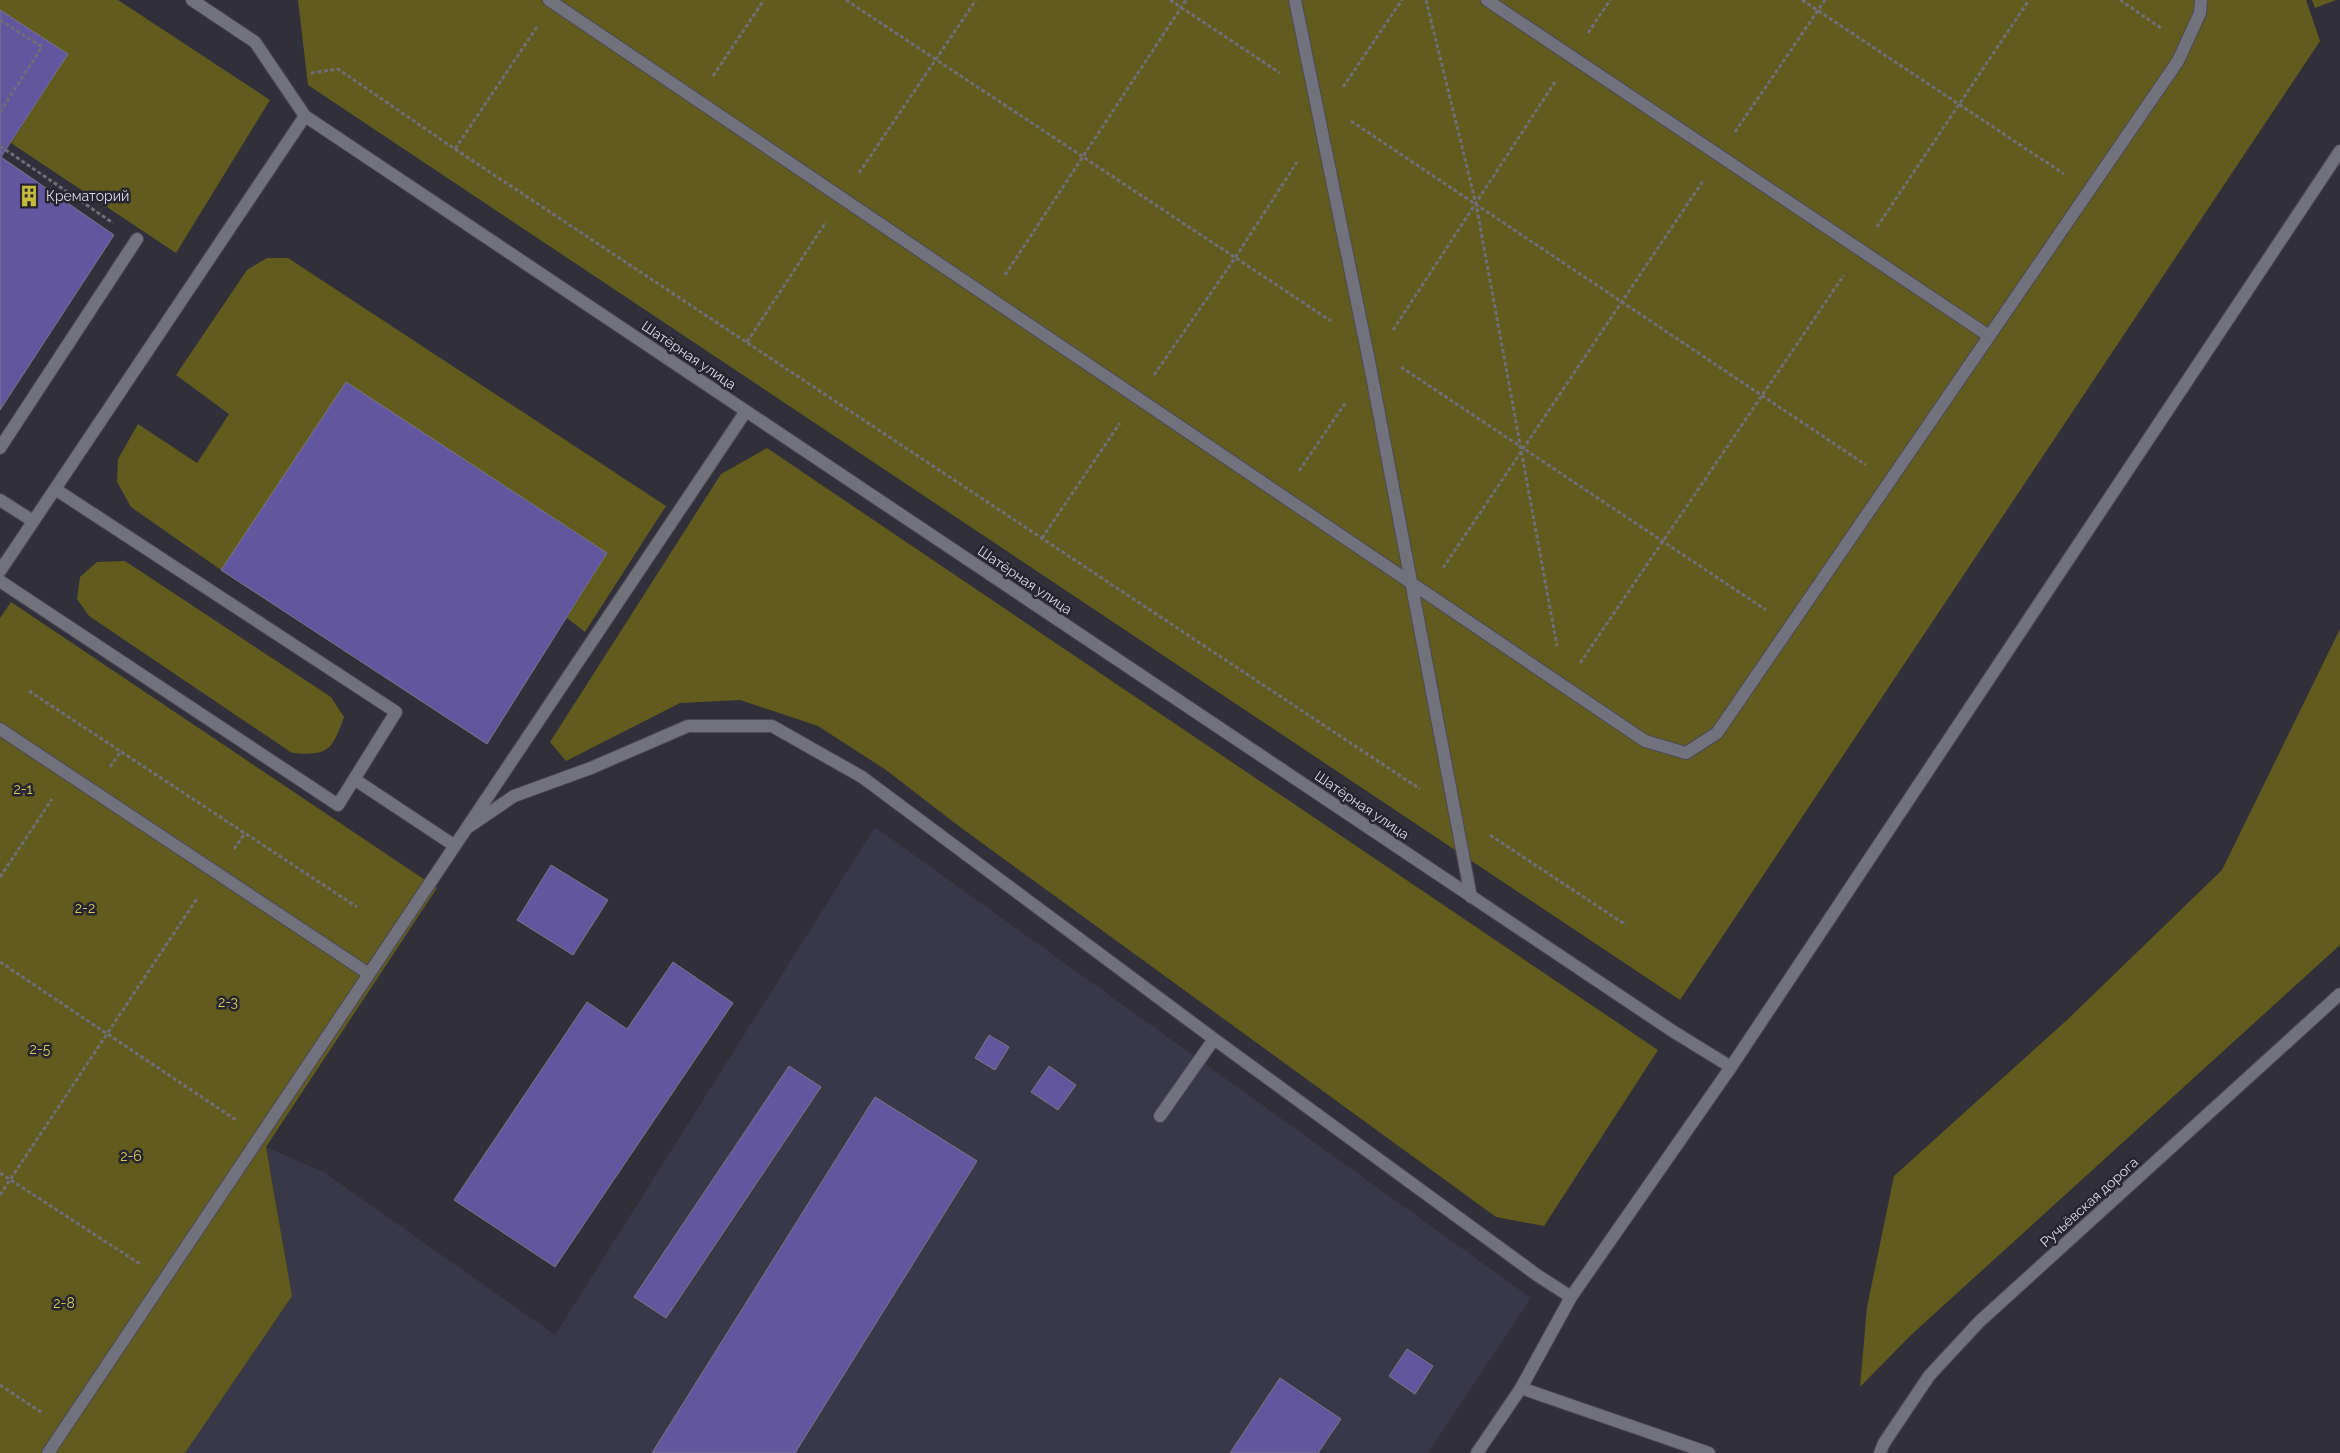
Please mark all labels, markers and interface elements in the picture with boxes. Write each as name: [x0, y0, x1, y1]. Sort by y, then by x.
building icon: Крематорий: [16, 183, 42, 209]
place label: Крематорий: [46, 188, 129, 204]
street label: Шатёрная улица: [639, 318, 739, 392]
street label: Шатёрная улица: [975, 543, 1075, 617]
street label: Шатёрная улица: [1312, 768, 1412, 842]
park label: 2-1: [13, 781, 33, 797]
park label: 2-2: [75, 900, 95, 916]
park label: 2-3: [218, 994, 238, 1010]
park label: 2-5: [30, 1041, 51, 1057]
park label: 2-6: [120, 1148, 142, 1164]
street label: Ручьёвская дорога: [2037, 1154, 2141, 1250]
park label: 2-8: [53, 1295, 75, 1311]

